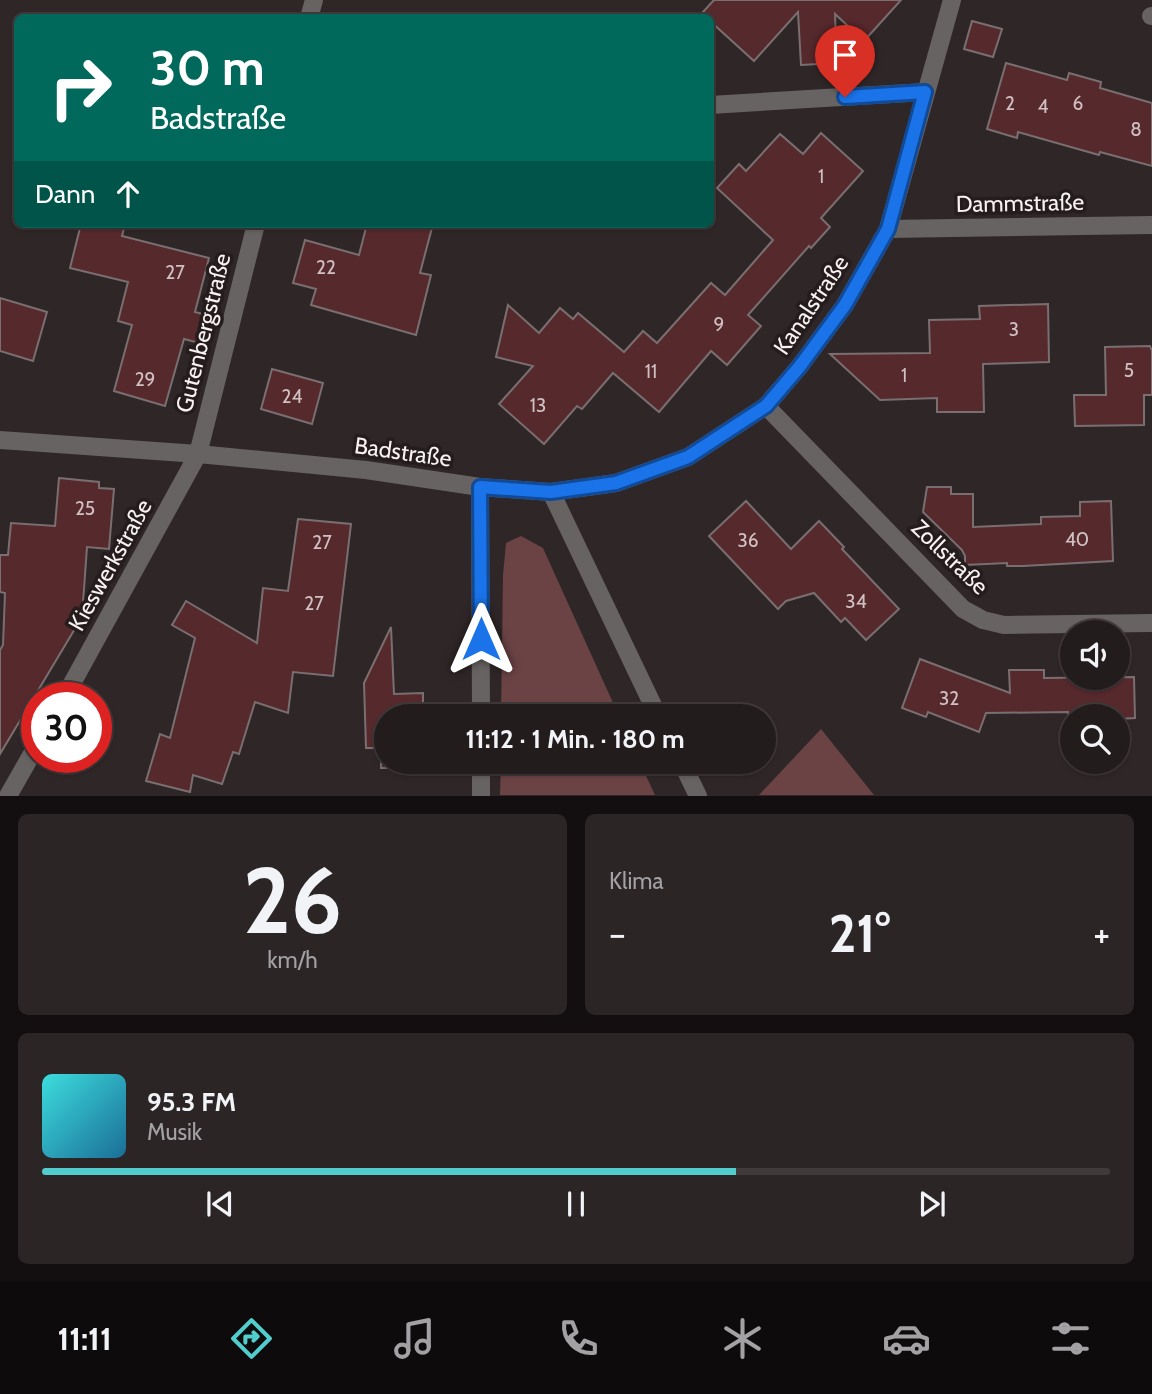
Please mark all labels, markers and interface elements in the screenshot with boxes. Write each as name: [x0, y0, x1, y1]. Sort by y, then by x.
pin: [815, 25, 875, 97]
icon: arrive: [826, 36, 864, 74]
text: 30 m: [150, 38, 265, 97]
icon: right: [35, 42, 126, 133]
house number: 2: [1005, 92, 1015, 115]
house number: 6: [1073, 92, 1083, 115]
house number: 4: [1038, 95, 1049, 118]
text: Badstraße: [150, 98, 286, 137]
house number: 8: [1130, 118, 1142, 141]
house number: 1: [818, 165, 824, 188]
icon: ahead: [109, 175, 147, 213]
text: Dann: [35, 178, 95, 210]
street label: Dammstraße: [956, 188, 1085, 218]
street label: Gutenbergstraße: [170, 250, 236, 416]
street label: Kanalstraße: [768, 250, 855, 360]
house number: 22: [316, 256, 336, 279]
house number: 27: [165, 261, 185, 284]
house number: 9: [714, 313, 724, 336]
house number: 3: [1009, 318, 1019, 341]
house number: 5: [1124, 359, 1134, 382]
house number: 11: [645, 360, 657, 383]
house number: 1: [901, 364, 907, 387]
house number: 29: [135, 368, 155, 391]
house number: 24: [282, 385, 302, 408]
house number: 13: [530, 394, 546, 417]
street label: Badstraße: [353, 431, 454, 473]
street label: Kieswerkstraße: [62, 494, 158, 636]
house number: 25: [75, 497, 95, 520]
street label: Zollstraße: [906, 514, 994, 601]
house number: 40: [1065, 528, 1089, 551]
house number: 36: [737, 529, 759, 552]
house number: 27: [312, 531, 332, 554]
house number: 34: [845, 590, 867, 613]
house number: 27: [304, 592, 324, 615]
position arrow: [444, 602, 518, 676]
map controls: [1060, 620, 1130, 774]
button: sound: [1060, 620, 1130, 690]
speed limit sign: 30: [21, 682, 112, 773]
house number: 32: [939, 687, 959, 710]
button: search: [1060, 704, 1130, 774]
text: 11:12 · 1 Min. · 180 m: [465, 723, 685, 755]
text: 26: [243, 845, 342, 956]
text: Klima: [609, 867, 664, 895]
text: 21°: [829, 902, 890, 965]
text: −: [609, 910, 626, 957]
text: +: [1093, 910, 1110, 957]
text: km/h: [267, 946, 318, 974]
text: 95.3 FM: [147, 1086, 236, 1118]
text: Musik: [147, 1118, 202, 1146]
icon: previous: [201, 1185, 239, 1223]
icon: pause: [557, 1185, 595, 1223]
icon: next: [913, 1185, 951, 1223]
icon: directions: [227, 1314, 276, 1363]
icon: music: [390, 1314, 439, 1363]
icon: phone: [554, 1314, 603, 1363]
icon: climate: [718, 1314, 767, 1363]
icon: car: [882, 1314, 931, 1363]
icon: filters: [1046, 1314, 1095, 1363]
text: 11:11: [57, 1319, 112, 1358]

